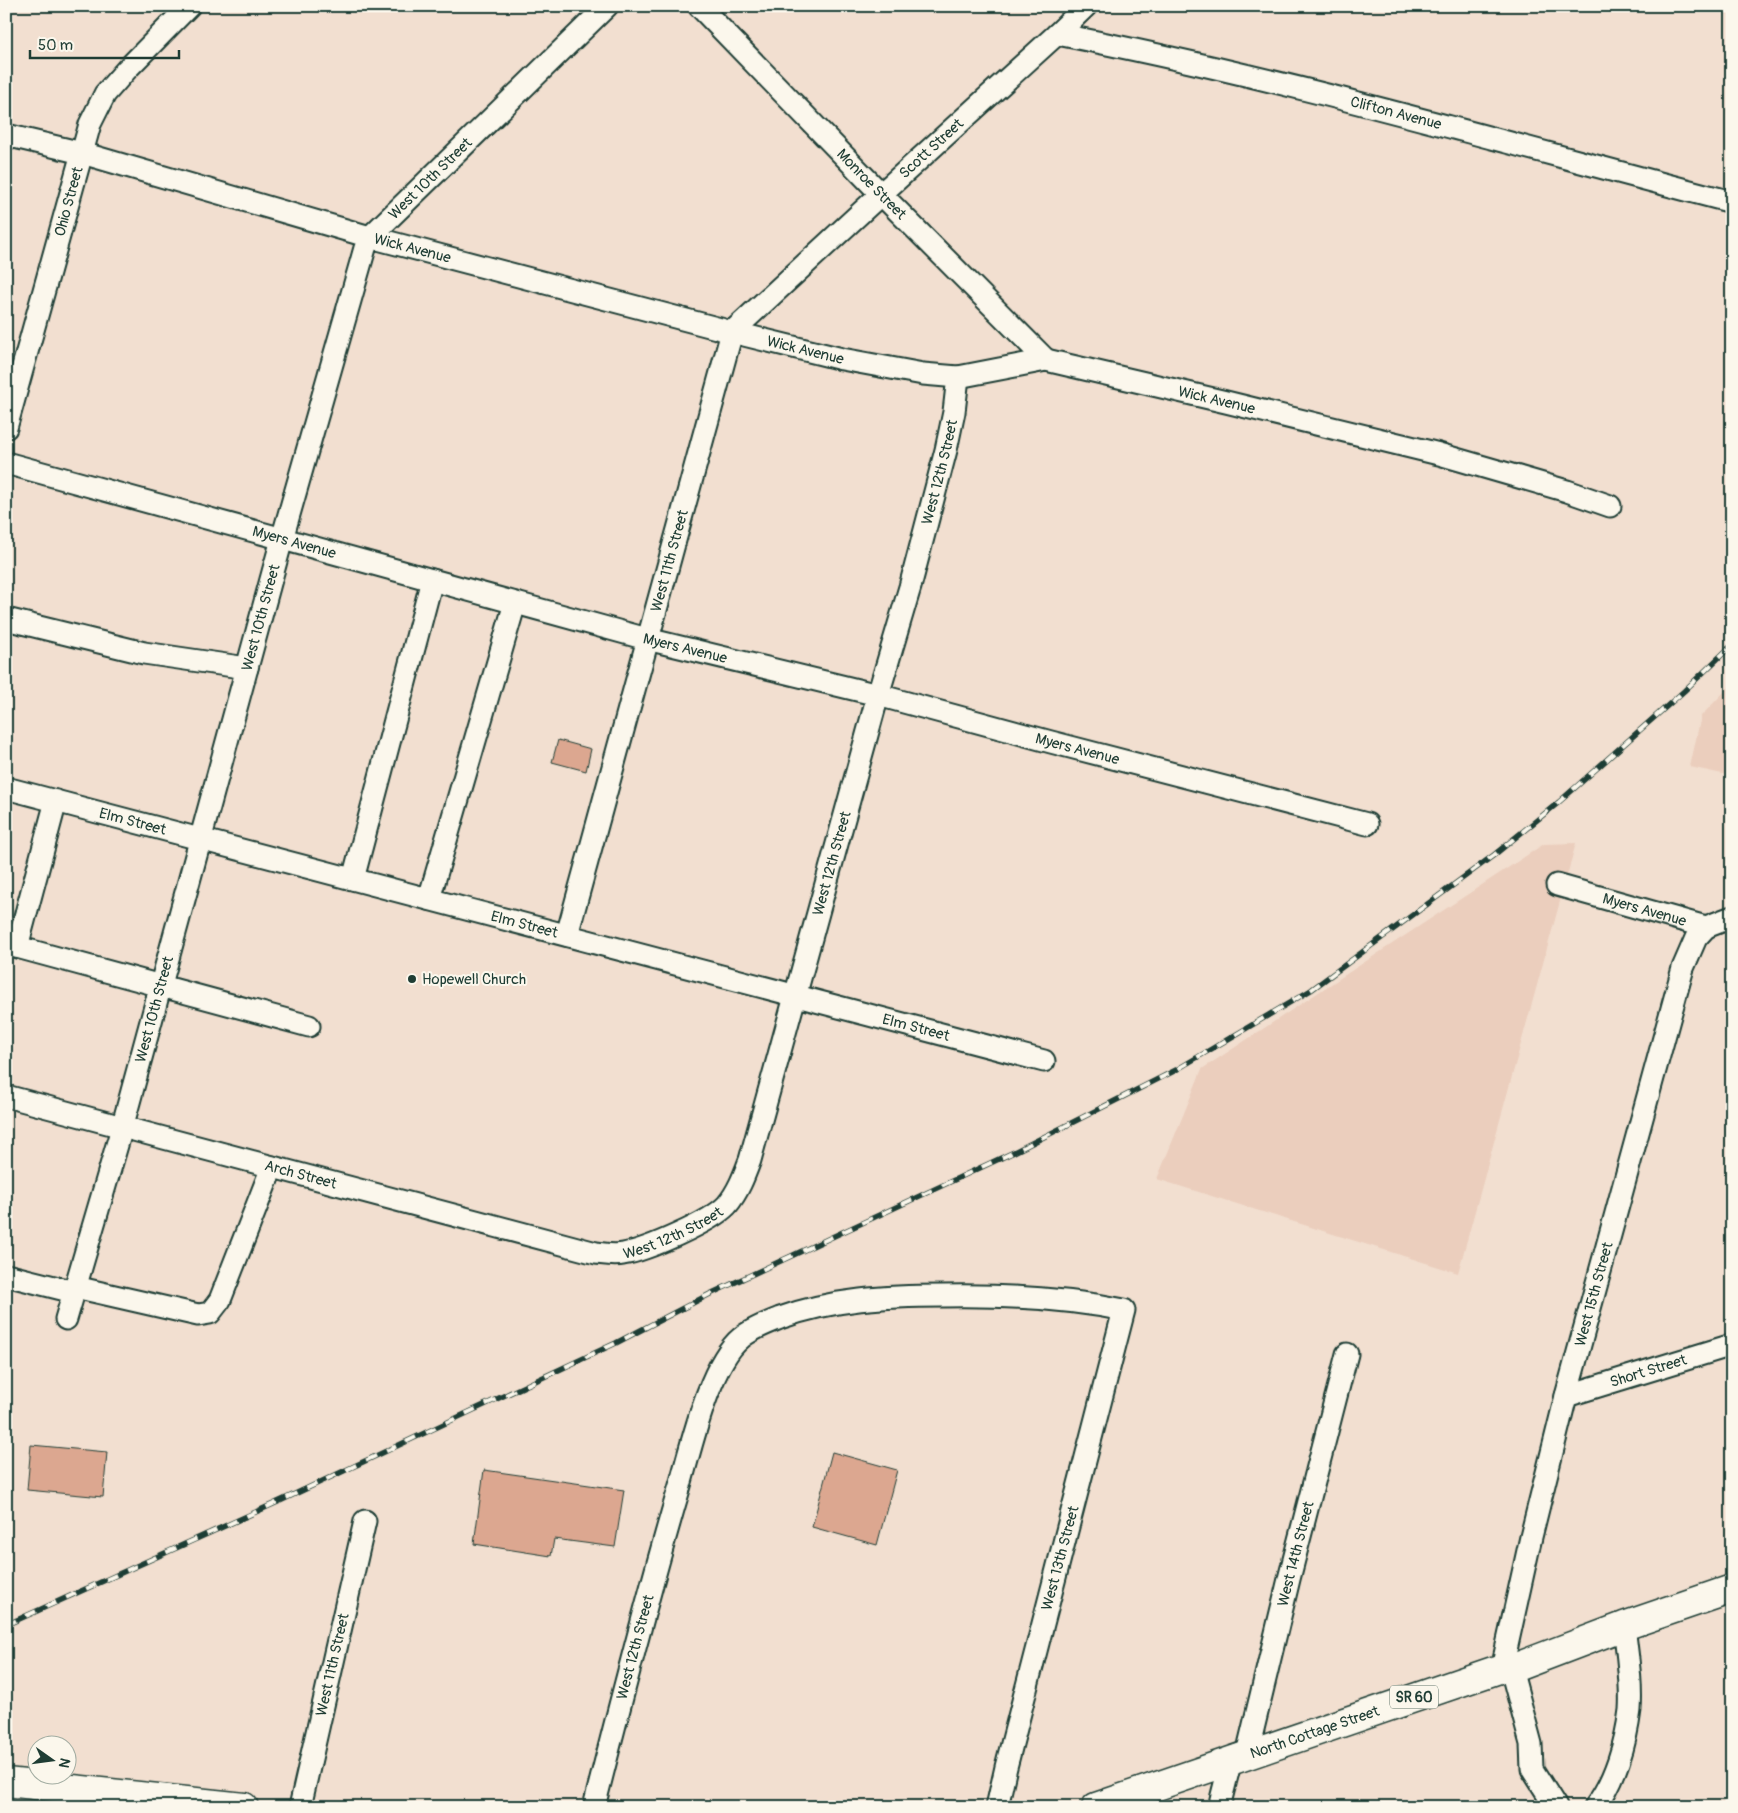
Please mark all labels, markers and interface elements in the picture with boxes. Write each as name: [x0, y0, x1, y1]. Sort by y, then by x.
scale bar: [30, 28, 179, 60]
text: 50 m: [38, 36, 73, 55]
street label: Clifton Avenue: [1348, 92, 1444, 134]
street label: Scott Street: [895, 114, 968, 183]
street label: West 10th Street: [385, 133, 477, 224]
street label: Monroe Street: [832, 145, 911, 225]
street label: Ohio Street: [50, 164, 88, 239]
street label: Wick Avenue: [372, 229, 453, 268]
street label: Wick Avenue: [765, 332, 846, 369]
street label: Wick Avenue: [1176, 382, 1258, 419]
street label: West 12th Street: [918, 417, 962, 527]
street label: West 11th Street: [647, 507, 693, 614]
street label: Myers Avenue: [250, 522, 339, 563]
street label: West 10th Street: [238, 561, 285, 673]
street label: Myers Avenue: [641, 629, 730, 668]
street label: Myers Avenue: [1033, 729, 1122, 769]
street label: Elm Street: [97, 804, 169, 840]
street label: West 12th Street: [809, 808, 856, 918]
street label: Myers Avenue: [1600, 889, 1689, 931]
street label: Elm Street: [489, 907, 561, 943]
street label: West 10th Street: [131, 953, 178, 1065]
place label: Hopewell Church: [422, 970, 526, 989]
marker: Hopewell Church: [406, 973, 418, 985]
street label: Elm Street: [880, 1010, 952, 1046]
street label: Arch Street: [263, 1156, 340, 1194]
street label: West 12th Street: [621, 1202, 728, 1264]
street label: West 15th Street: [1571, 1239, 1618, 1349]
street label: Short Street: [1608, 1350, 1690, 1392]
street label: West 14th Street: [1274, 1498, 1319, 1608]
street label: West 13th Street: [1037, 1503, 1084, 1612]
street label: West 12th Street: [613, 1592, 659, 1702]
street label: West 11th Street: [312, 1610, 354, 1718]
road number: SR 60: [1390, 1685, 1438, 1708]
street label: North Cottage Street: [1248, 1701, 1383, 1764]
north arrow: [28, 1736, 78, 1786]
text: N: [55, 1756, 74, 1770]

